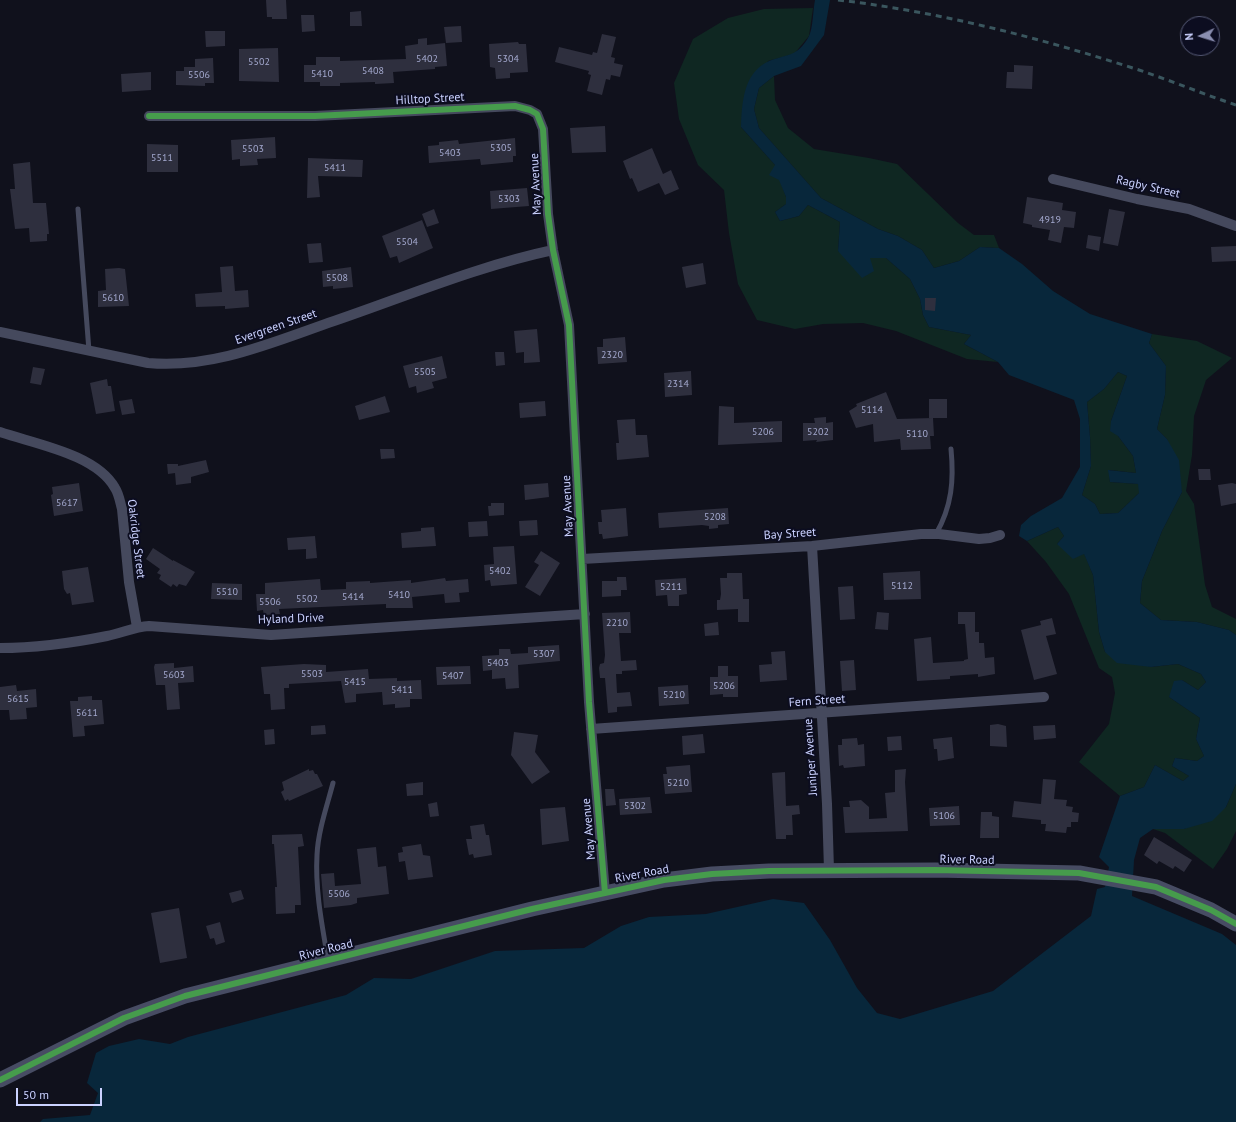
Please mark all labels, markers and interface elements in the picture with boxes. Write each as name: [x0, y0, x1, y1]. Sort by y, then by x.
north arrow: [1180, 16, 1220, 56]
text: N: [1182, 33, 1196, 41]
house number: 5402: [416, 53, 438, 65]
house number: 5304: [497, 53, 519, 65]
house number: 5502: [248, 56, 270, 68]
house number: 5408: [362, 65, 384, 77]
house number: 5410: [311, 68, 333, 80]
house number: 5506: [188, 69, 210, 81]
street label: Hilltop Street: [395, 90, 465, 108]
house number: 5305: [490, 142, 512, 154]
house number: 5503: [242, 143, 264, 155]
house number: 5403: [439, 147, 461, 159]
house number: 5511: [151, 152, 173, 164]
street label: May Avenue: [527, 153, 545, 215]
house number: 5411: [324, 162, 346, 174]
street label: Ragby Street: [1115, 173, 1181, 201]
house number: 5303: [498, 193, 520, 205]
house number: 4919: [1039, 214, 1061, 226]
house number: 5504: [396, 236, 418, 248]
house number: 5508: [326, 272, 348, 284]
house number: 5610: [102, 292, 124, 304]
street label: Evergreen Street: [233, 306, 319, 348]
house number: 2320: [601, 349, 623, 361]
house number: 5505: [414, 366, 436, 378]
house number: 2314: [667, 378, 689, 390]
house number: 5114: [861, 404, 883, 416]
house number: 5206: [752, 426, 774, 438]
house number: 5202: [807, 426, 829, 438]
house number: 5110: [906, 428, 928, 440]
street label: May Avenue: [559, 475, 577, 537]
house number: 5617: [56, 497, 78, 509]
street label: Oakridge Street: [124, 498, 148, 580]
house number: 5208: [704, 511, 726, 523]
street label: Bay Street: [763, 525, 817, 543]
house number: 5402: [489, 565, 511, 577]
house number: 5112: [891, 580, 913, 592]
house number: 5211: [660, 581, 682, 593]
house number: 5510: [216, 586, 238, 598]
house number: 5410: [388, 589, 410, 601]
house number: 5414: [342, 591, 364, 603]
house number: 5502: [296, 593, 318, 605]
house number: 5506: [259, 596, 281, 608]
street label: Hyland Drive: [258, 611, 324, 627]
house number: 2210: [606, 617, 628, 629]
house number: 5307: [533, 648, 555, 660]
house number: 5403: [487, 657, 509, 669]
house number: 5503: [301, 668, 323, 680]
house number: 5603: [163, 669, 185, 681]
house number: 5407: [442, 670, 464, 682]
house number: 5415: [344, 676, 366, 688]
house number: 5206: [713, 680, 735, 692]
house number: 5411: [391, 684, 413, 696]
house number: 5210: [663, 689, 685, 701]
street label: Fern Street: [788, 692, 846, 710]
house number: 5615: [7, 693, 29, 705]
house number: 5611: [76, 707, 98, 719]
street label: Juniper Avenue: [801, 718, 821, 796]
house number: 5210: [667, 777, 689, 789]
street label: May Avenue: [579, 798, 599, 860]
house number: 5302: [624, 800, 646, 812]
house number: 5106: [933, 810, 955, 822]
street label: River Road: [939, 852, 995, 868]
street label: River Road: [614, 862, 670, 886]
house number: 5506: [328, 888, 350, 900]
street label: River Road: [298, 936, 354, 964]
scale bar: [18, 1080, 104, 1106]
text: 50 m: [23, 1087, 49, 1102]

